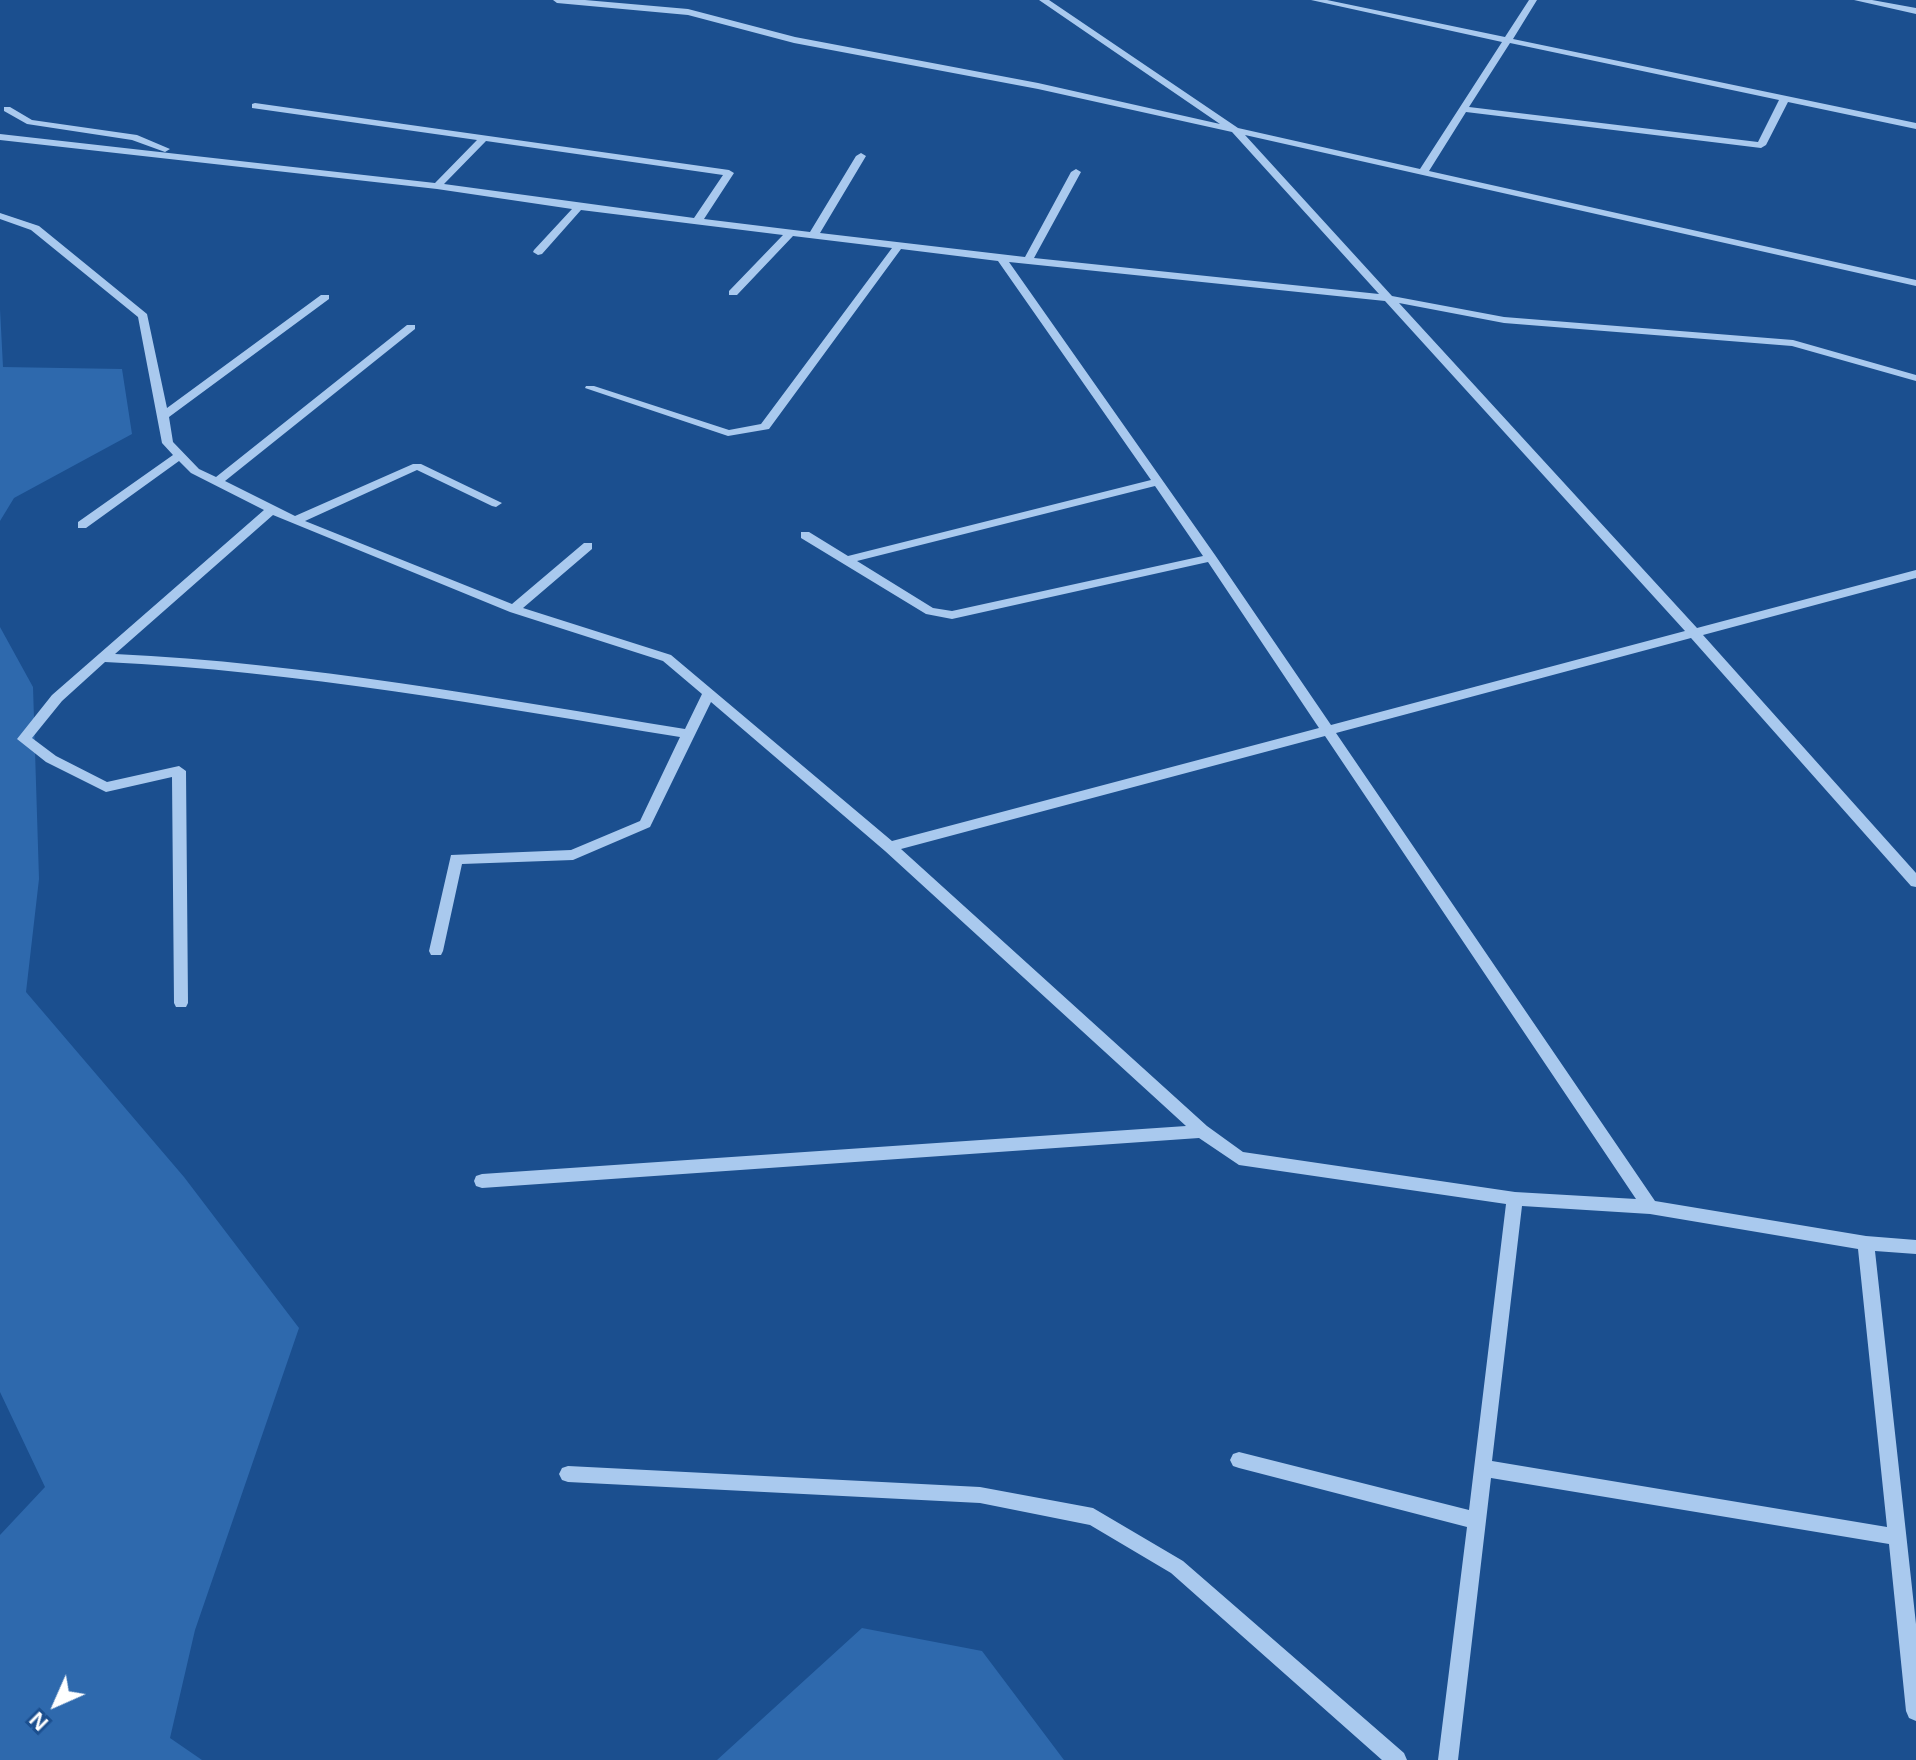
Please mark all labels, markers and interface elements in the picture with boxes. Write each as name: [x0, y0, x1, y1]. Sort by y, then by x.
north arrow: [16, 1664, 96, 1744]
text: N: [24, 1707, 53, 1736]

